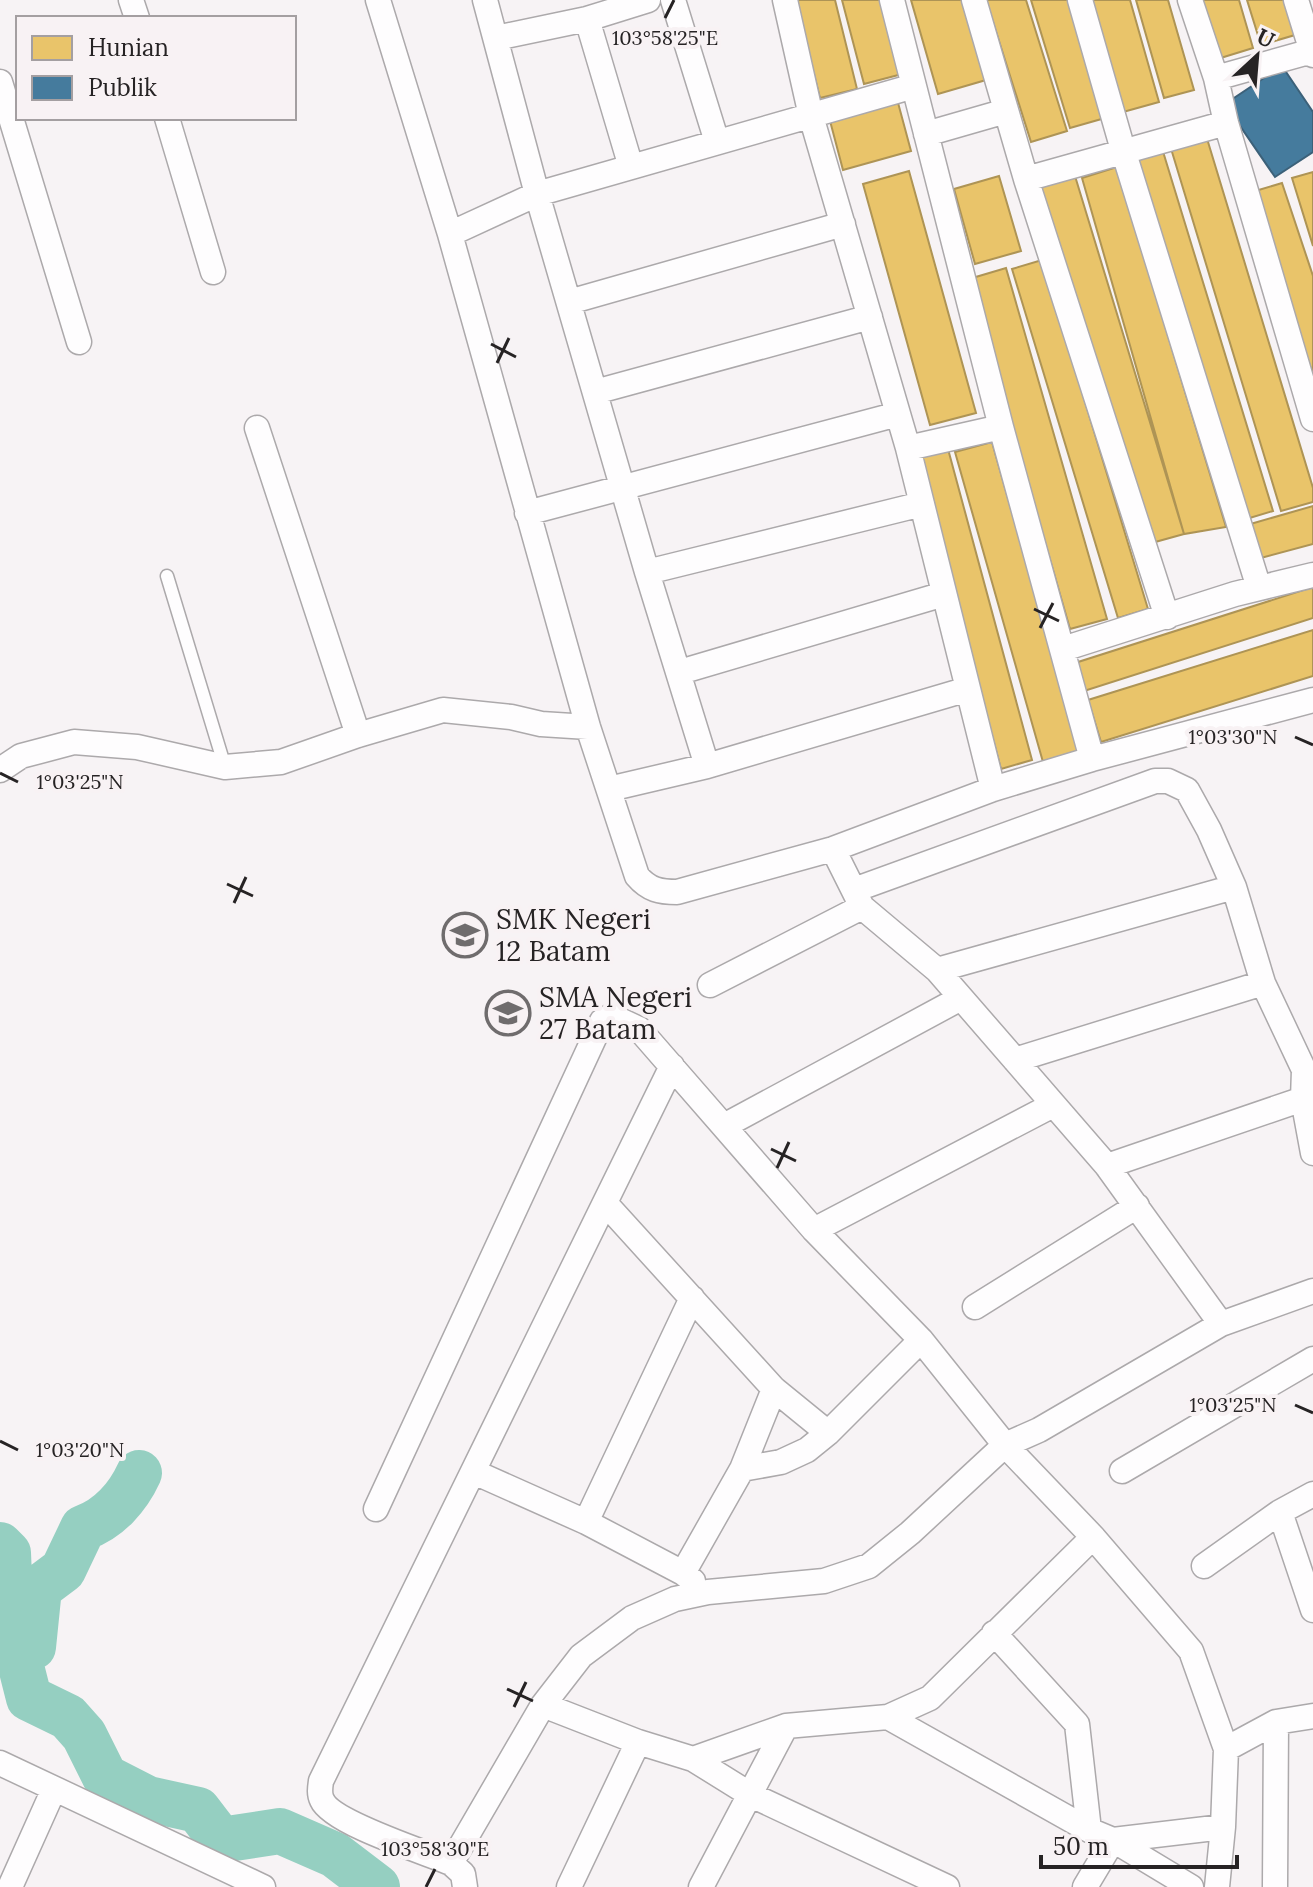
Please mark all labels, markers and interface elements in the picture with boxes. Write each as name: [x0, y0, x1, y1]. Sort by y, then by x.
legend: [16, 16, 296, 120]
north arrow: [1217, 16, 1297, 96]
text: U: [1252, 22, 1280, 54]
text: 103°58'25"E: [612, 25, 718, 50]
text: Hunian: [88, 32, 169, 63]
text: Publik: [88, 72, 157, 103]
text: 1°03'30"N: [1189, 724, 1277, 749]
text: 1°03'25"N: [37, 769, 123, 794]
place label: SMK Negeri 12 Batam: [496, 901, 651, 969]
school or university icon: SMK Negeri 12 Batam: [441, 911, 489, 959]
place label: SMA Negeri 27 Batam: [539, 979, 692, 1047]
school or university icon: SMA Negeri 27 Batam: [484, 989, 532, 1037]
text: 1°03'25"N: [1190, 1392, 1276, 1417]
text: 1°03'20"N: [36, 1437, 124, 1462]
scale bar: [1041, 1819, 1237, 1869]
text: 50 m: [1053, 1831, 1109, 1862]
text: 103°58'30"E: [381, 1836, 489, 1861]

